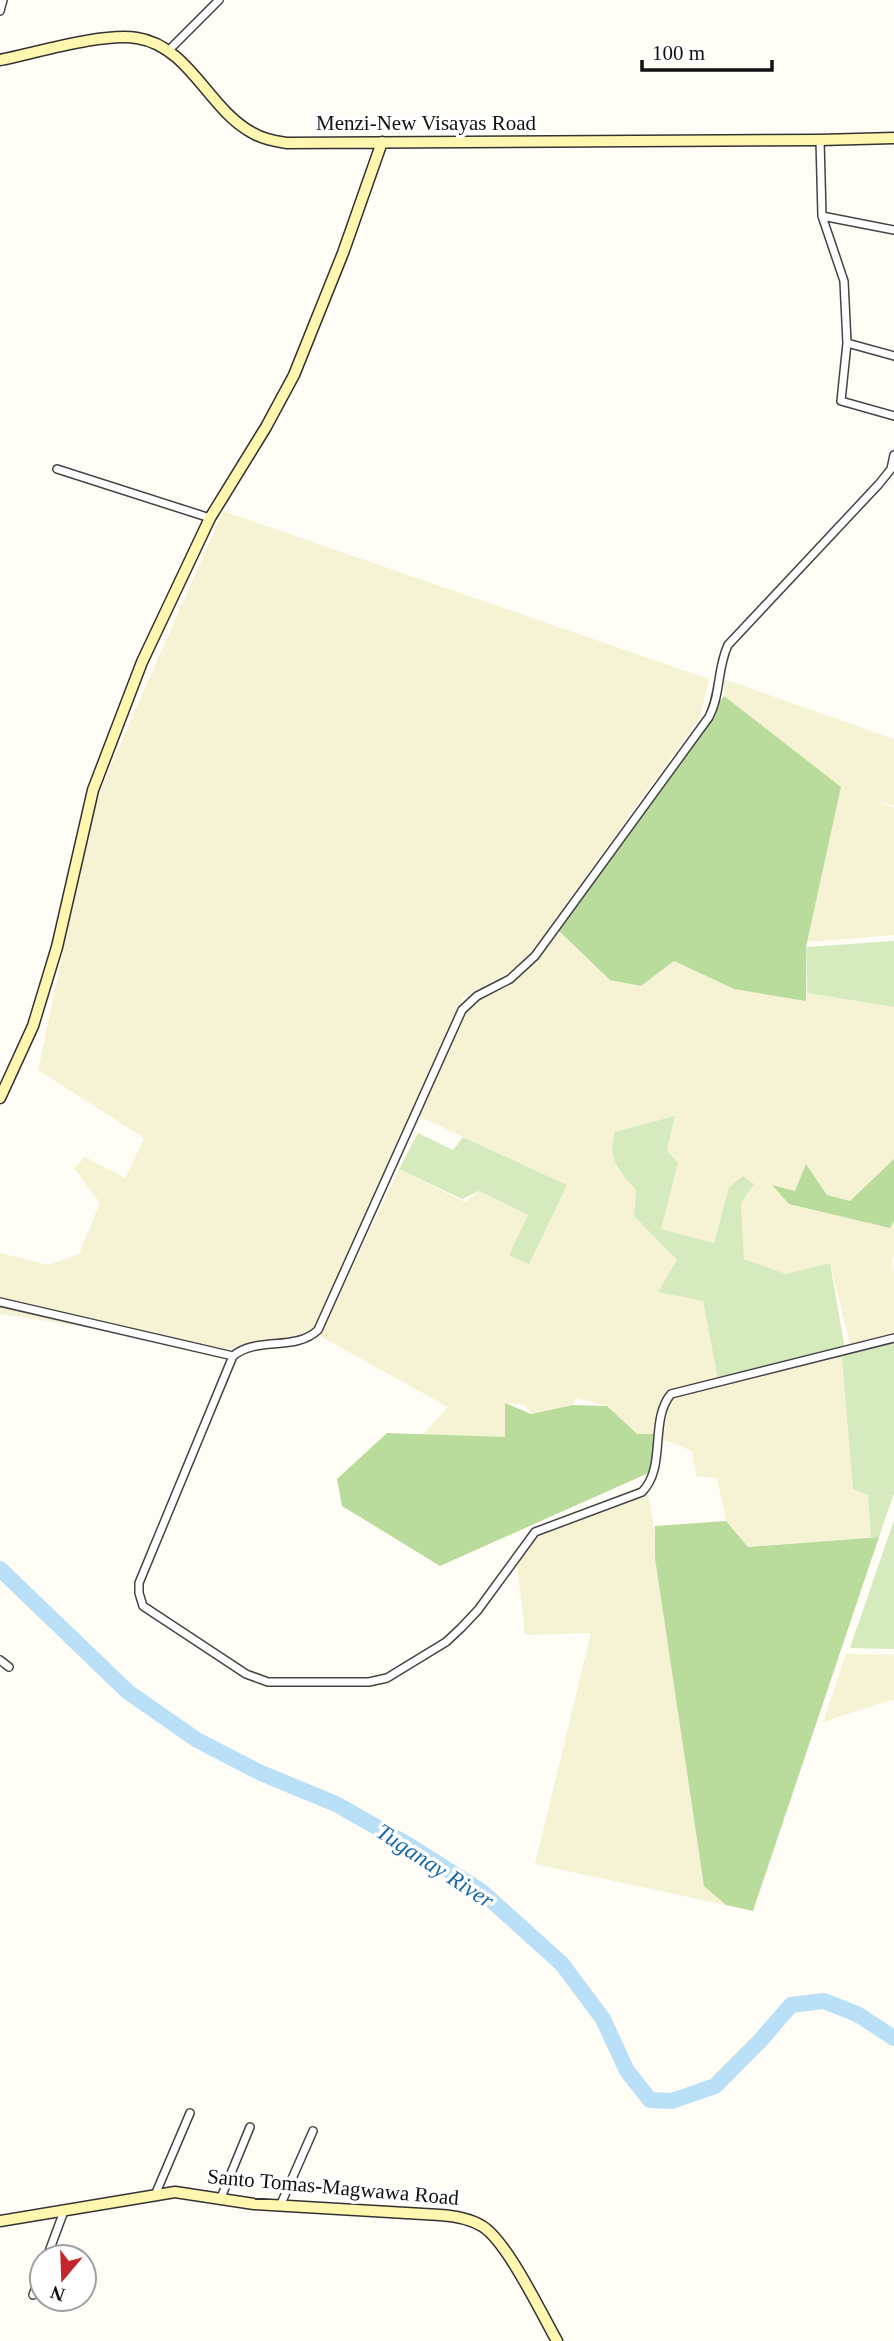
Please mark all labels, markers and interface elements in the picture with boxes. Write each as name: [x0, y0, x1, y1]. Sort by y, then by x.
scale bar: [642, 28, 772, 72]
text: 100 m: [652, 41, 705, 65]
street label: Menzi-New Visayas Road: [316, 111, 536, 135]
water label: Tuganay River: [372, 1819, 499, 1914]
street label: Santo Tomas-Magwawa Road: [206, 2164, 460, 2210]
north arrow: [28, 2243, 98, 2313]
text: N: [47, 2281, 68, 2306]

